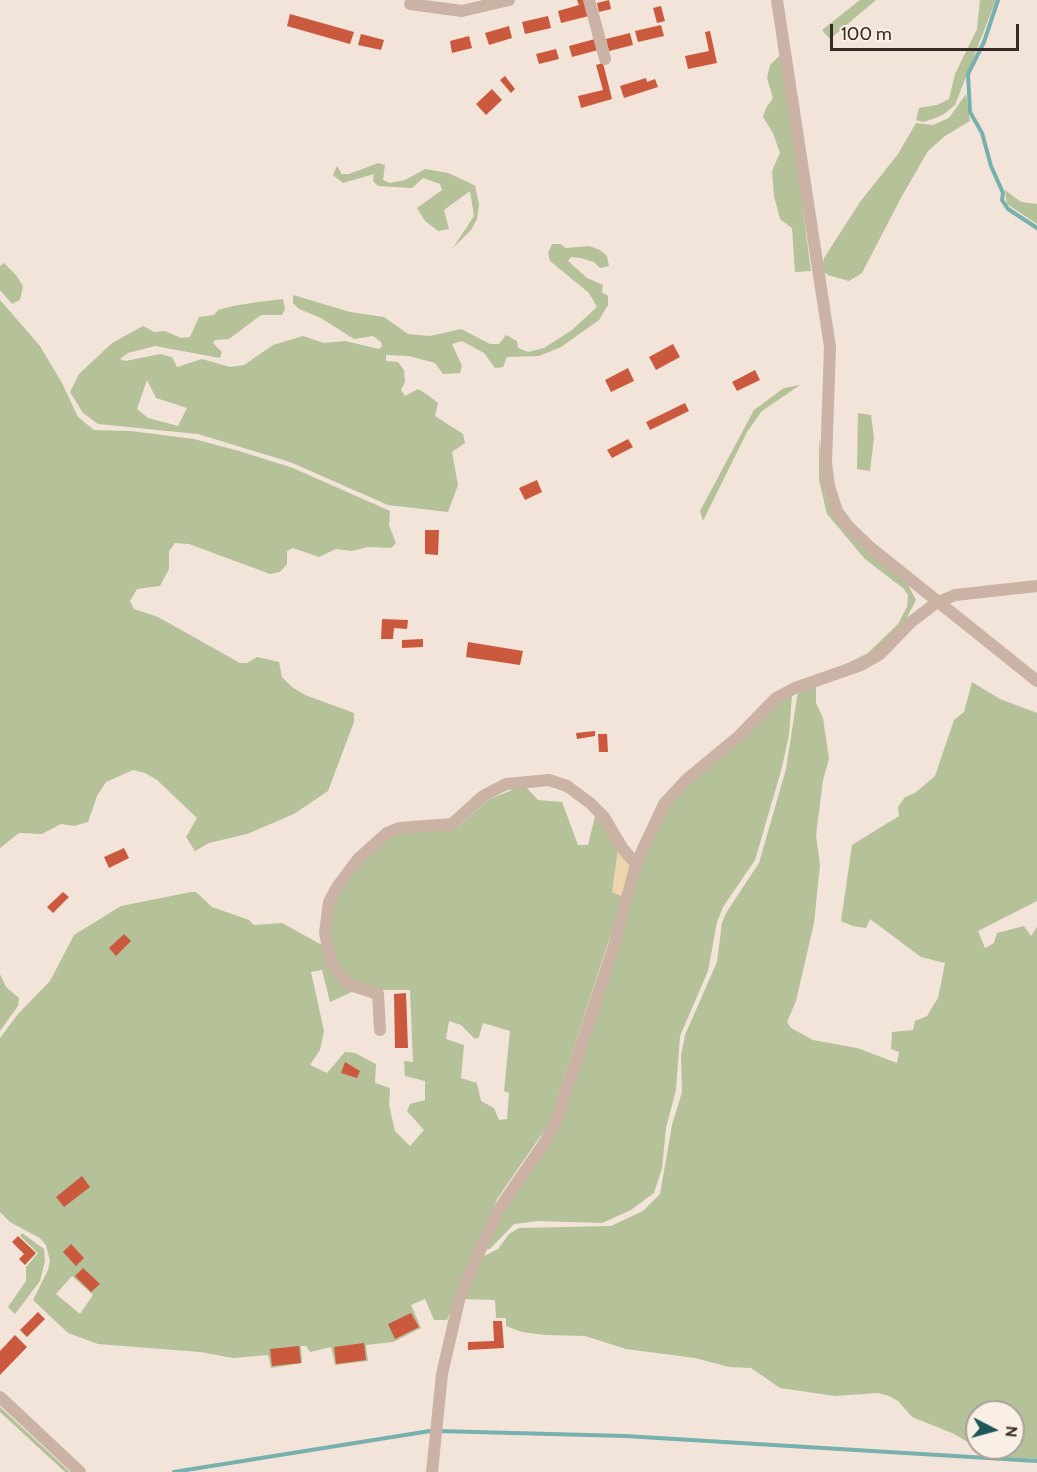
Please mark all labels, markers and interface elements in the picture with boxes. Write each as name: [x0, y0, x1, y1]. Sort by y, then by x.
scale bar: [833, 12, 1022, 50]
text: 100 m: [841, 23, 892, 45]
north arrow: [965, 1400, 1025, 1460]
text: N: [1001, 1425, 1021, 1438]

